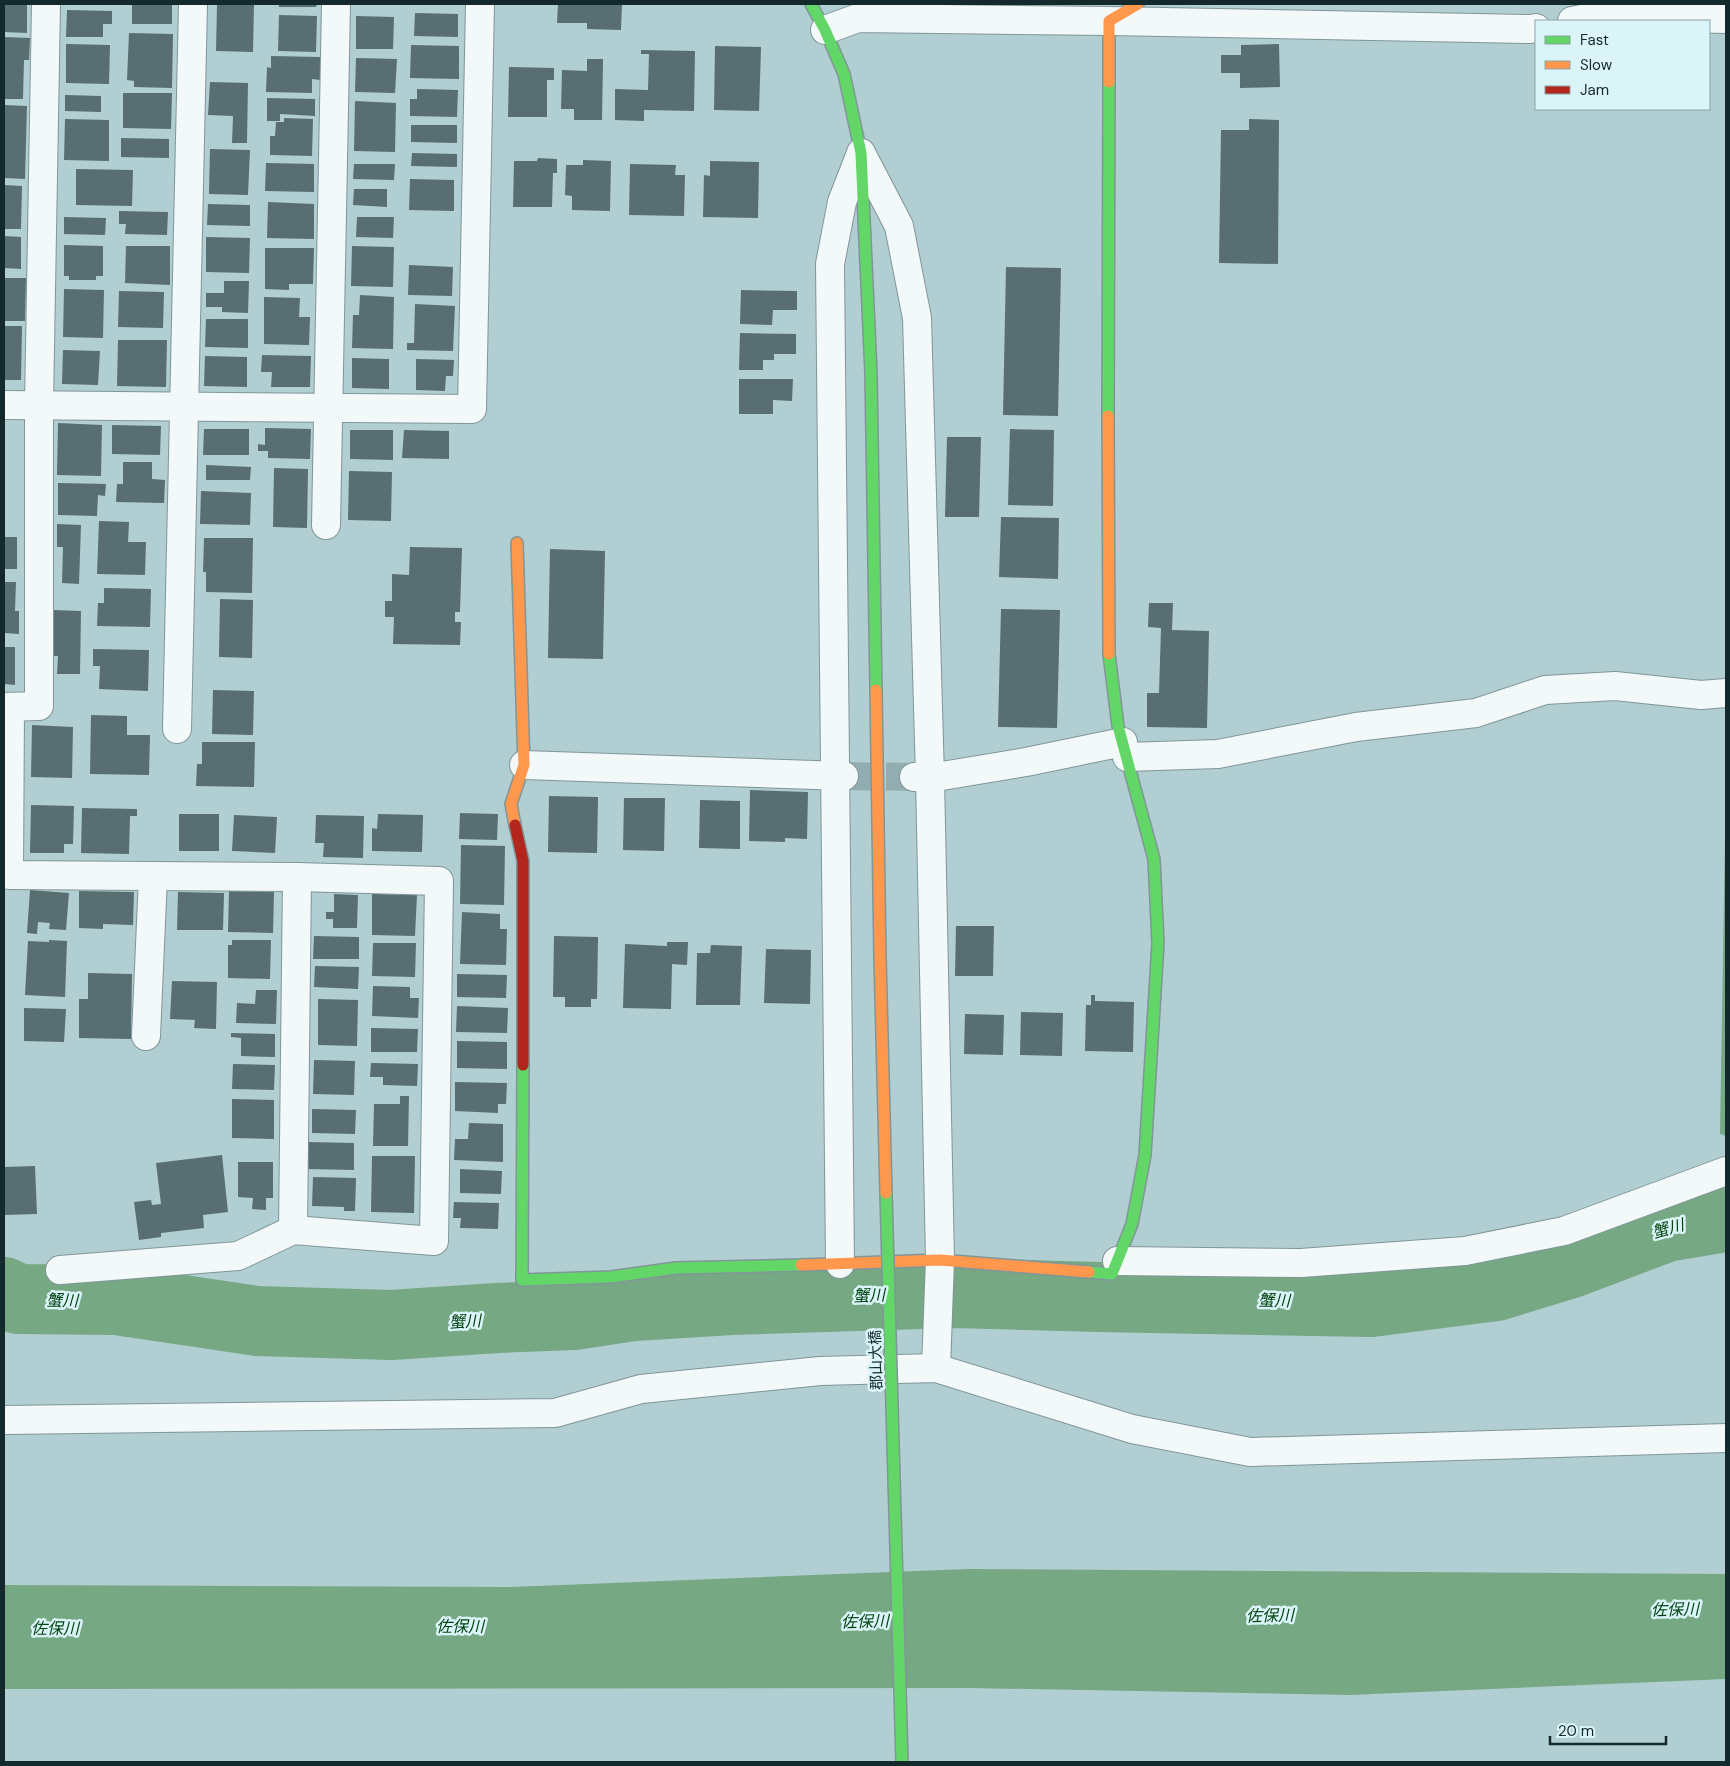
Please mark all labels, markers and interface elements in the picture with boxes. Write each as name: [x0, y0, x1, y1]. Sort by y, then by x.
legend: [1535, 20, 1710, 110]
text: Fast: [1580, 30, 1609, 50]
text: Slow: [1580, 55, 1613, 75]
text: Jam: [1580, 80, 1609, 100]
water label: 蟹川: [1650, 1214, 1688, 1243]
water label: 蟹川: [853, 1284, 887, 1307]
water label: 蟹川: [46, 1290, 80, 1311]
water label: 蟹川: [1258, 1290, 1292, 1311]
water label: 蟹川: [448, 1310, 484, 1333]
street label: 郡山大橋: [865, 1330, 887, 1390]
water label: 佐保川: [1651, 1599, 1701, 1620]
water label: 佐保川: [1246, 1605, 1296, 1626]
water label: 佐保川: [841, 1611, 891, 1632]
water label: 佐保川: [436, 1616, 486, 1637]
water label: 佐保川: [31, 1618, 81, 1639]
scale bar: [1550, 1714, 1666, 1746]
text: 20 m: [1558, 1721, 1594, 1741]

